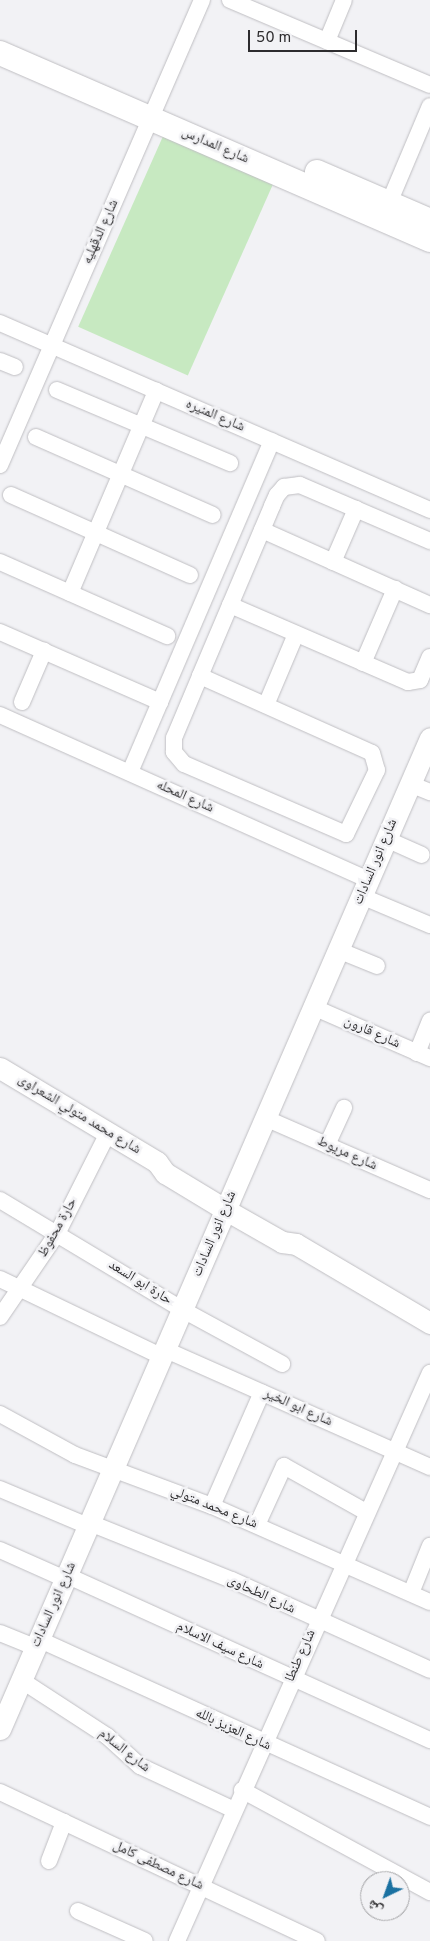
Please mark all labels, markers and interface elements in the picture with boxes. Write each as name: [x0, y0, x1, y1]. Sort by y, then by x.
scale bar: [250, 20, 359, 52]
text: 50 m: [256, 29, 291, 48]
street label: شارع المدارس: [179, 124, 251, 168]
street label: شارع الدقهليه: [79, 197, 123, 267]
street label: شارع المنيره: [183, 396, 247, 436]
street label: شارع المحله: [154, 777, 216, 817]
street label: شارع انور السادات: [350, 817, 402, 907]
street label: شارع قارون: [341, 1013, 403, 1053]
street label: شارع محمد متولي الشعراوى: [14, 1072, 144, 1158]
street label: شارع مريوط: [314, 1133, 380, 1175]
street label: شارع انور السادات: [189, 1189, 241, 1279]
street label: حارة محفوظ: [35, 1195, 81, 1261]
street label: حارة ابو السعد: [105, 1257, 175, 1309]
street label: شارع ابو الخير: [261, 1385, 335, 1431]
street label: شارع محمد متولي: [168, 1483, 260, 1533]
street label: شارع انور السادات: [28, 1560, 80, 1650]
street label: شارع الطحاوى: [224, 1572, 298, 1618]
street label: شارع سيف الاسلام: [174, 1619, 266, 1673]
street label: شارع طنطا: [282, 1627, 320, 1685]
street label: شارع العزيز بالله: [193, 1705, 273, 1755]
street label: شارع السلام: [95, 1726, 153, 1776]
street label: شارع مصطفى كامل: [110, 1838, 206, 1894]
north arrow: [360, 1871, 410, 1921]
text: ش: [364, 1895, 387, 1918]

